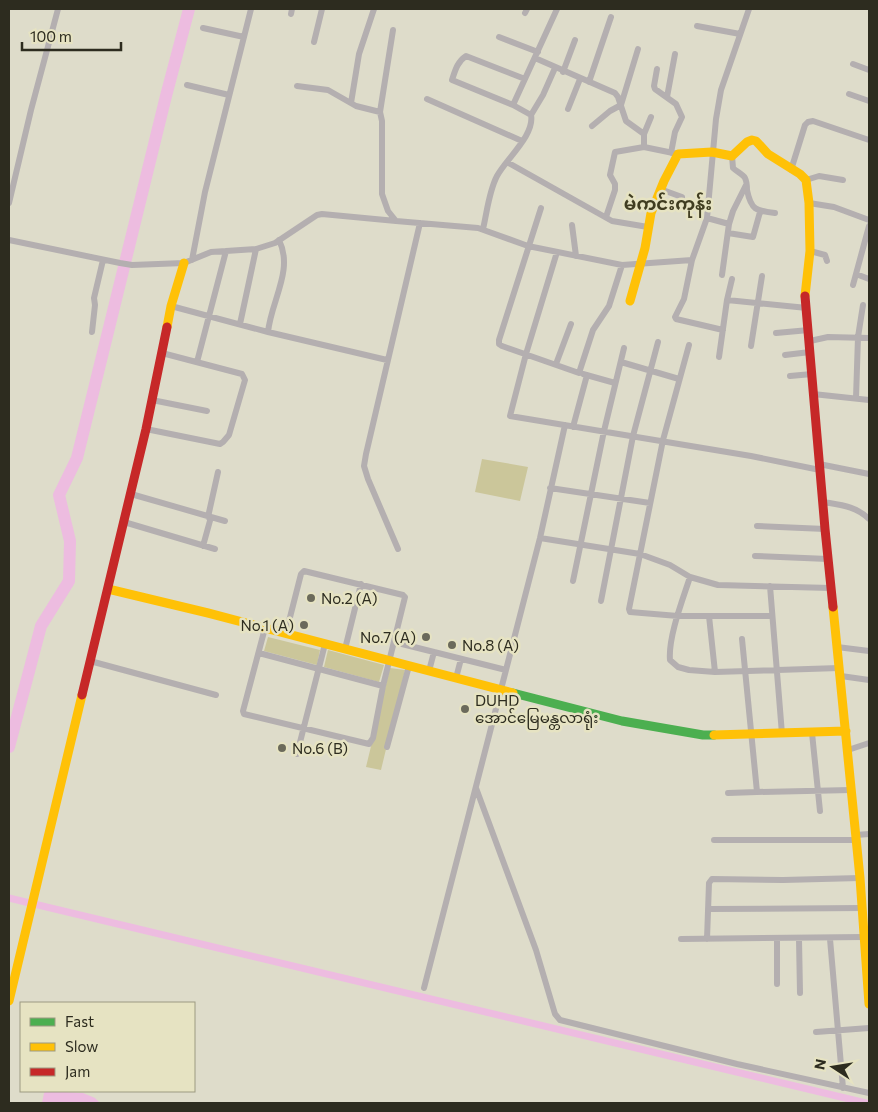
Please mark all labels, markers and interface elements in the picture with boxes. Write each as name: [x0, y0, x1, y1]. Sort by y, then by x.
scale bar: [22, 20, 121, 52]
text: 100 m: [30, 27, 72, 45]
district label: မဲကင်းကုန်း: [624, 192, 712, 218]
place label: No.2 (A): [321, 589, 378, 607]
marker: No.2 (A): [305, 592, 317, 604]
place label: No.1 (A): [241, 616, 294, 634]
marker: No.1 (A): [298, 619, 310, 631]
place label: No.7 (A): [360, 628, 416, 646]
marker: No.7 (A): [420, 631, 432, 643]
place label: No.8 (A): [462, 636, 519, 654]
marker: No.8 (A): [446, 639, 458, 651]
place label: DUHD အောင်မြေမန္တလာရုံး: [475, 691, 598, 730]
marker: DUHD အောင်မြေမန္တလာရုံး: [459, 703, 471, 715]
place label: No.6 (B): [292, 739, 348, 757]
marker: No.6 (B): [276, 742, 288, 754]
legend: [20, 1002, 195, 1092]
text: Fast: [65, 1012, 94, 1030]
text: Slow: [65, 1037, 98, 1055]
north arrow: [808, 1042, 858, 1092]
text: N: [810, 1057, 829, 1071]
text: Jam: [65, 1062, 90, 1080]

